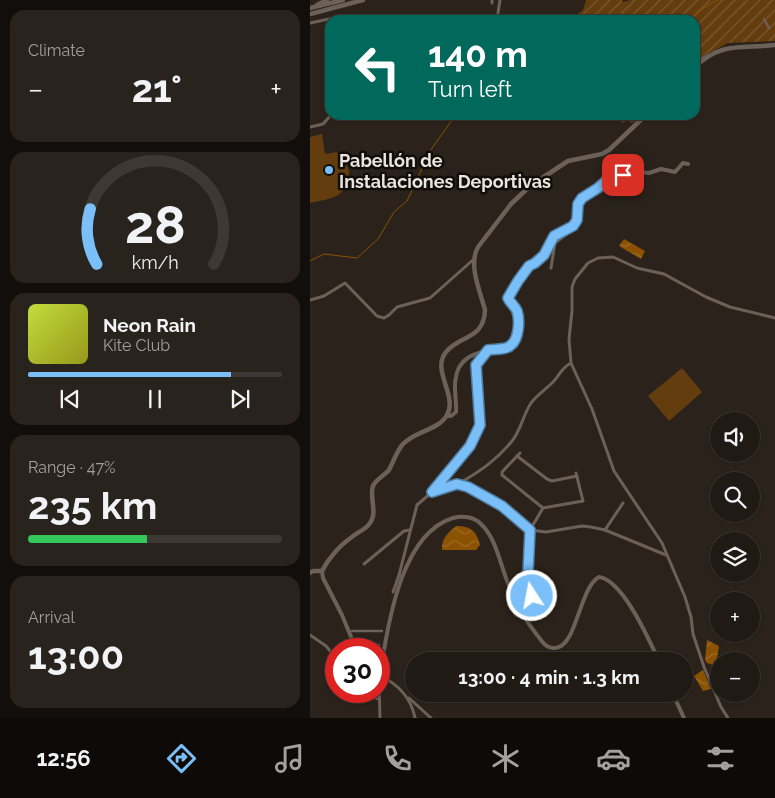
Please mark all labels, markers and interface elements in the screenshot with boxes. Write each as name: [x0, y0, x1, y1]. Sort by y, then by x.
text: 140 m: [428, 34, 528, 75]
icon: left: [345, 35, 410, 100]
text: Climate: [28, 41, 85, 60]
text: 21°: [132, 66, 182, 111]
text: −: [28, 73, 43, 106]
text: +: [270, 73, 282, 106]
text: Turn left: [428, 76, 512, 102]
place label: Pabellón de Instalaciones Deportivas: [339, 150, 551, 192]
pin: [602, 154, 644, 196]
icon: arrive: [609, 161, 637, 189]
marker: Pabellón de Instalaciones Deportivas: [323, 164, 335, 176]
text: 28: [125, 194, 185, 255]
text: km/h: [131, 252, 179, 273]
text: Neon Rain: [103, 314, 196, 336]
text: Kite Club: [103, 336, 170, 355]
icon: previous: [56, 385, 84, 413]
icon: pause: [141, 385, 169, 413]
icon: next: [226, 385, 254, 413]
map controls: [710, 412, 760, 702]
button: sound: [710, 412, 760, 462]
text: Range · 47%: [28, 458, 115, 477]
button: search: [710, 472, 760, 522]
text: 235 km: [28, 483, 157, 528]
button: layers: [710, 532, 760, 582]
position arrow: [505, 569, 557, 621]
button: +: [710, 592, 760, 642]
text: Arrival: [28, 608, 75, 627]
text: 13:00: [28, 633, 124, 678]
speed limit sign: 30: [325, 638, 390, 703]
button: −: [710, 652, 760, 702]
text: 13:00 · 4 min · 1.3 km: [458, 666, 640, 688]
icon: directions: [164, 741, 199, 776]
icon: music: [272, 741, 307, 776]
icon: phone: [380, 741, 415, 776]
icon: climate: [488, 741, 523, 776]
icon: car: [596, 741, 631, 776]
icon: filters: [703, 741, 738, 776]
text: 12:56: [36, 745, 91, 771]

